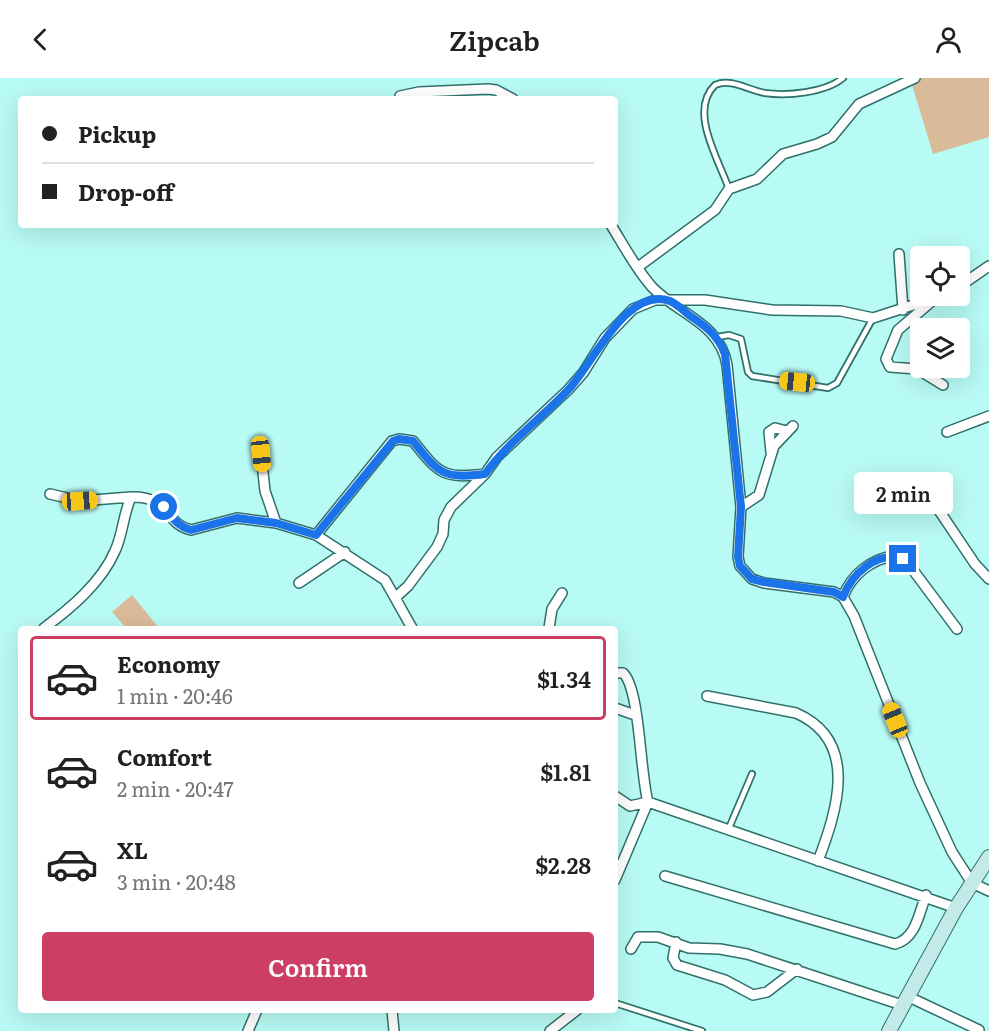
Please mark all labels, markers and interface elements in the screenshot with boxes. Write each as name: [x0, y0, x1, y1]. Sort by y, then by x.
text: Zipcab: [449, 19, 540, 59]
icon: back: [24, 23, 57, 56]
icon: person: [932, 23, 965, 56]
text: Pickup: [78, 117, 156, 150]
text: Drop-off: [78, 175, 174, 208]
map controls: [910, 246, 970, 378]
button: locate: [910, 246, 970, 306]
button: layers: [910, 318, 970, 378]
car: [778, 371, 816, 393]
car: [250, 435, 272, 473]
callout: 2 min: [854, 472, 952, 514]
text: 2 min: [876, 478, 931, 508]
car: [61, 491, 99, 511]
route start: [150, 493, 177, 520]
route end: [889, 545, 916, 572]
text: Economy: [117, 647, 220, 680]
icon: car: [45, 651, 99, 705]
text: $1.34: [537, 662, 591, 695]
text: 1 min · 20:46: [117, 680, 233, 710]
car: [880, 700, 910, 740]
text: Comfort: [117, 740, 212, 773]
icon: car: [45, 744, 99, 798]
text: $1.81: [540, 755, 591, 788]
text: 2 min · 20:47: [117, 773, 234, 803]
text: XL: [117, 833, 148, 866]
icon: car: [45, 837, 99, 891]
text: $2.28: [535, 848, 591, 881]
text: 3 min · 20:48: [117, 866, 236, 896]
button: Confirm: [42, 932, 594, 1001]

